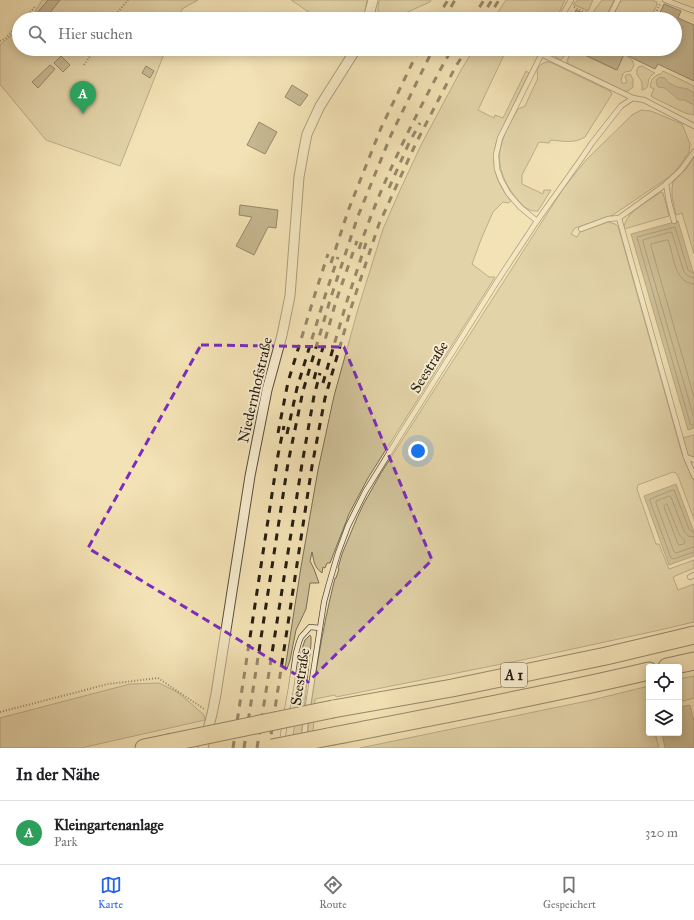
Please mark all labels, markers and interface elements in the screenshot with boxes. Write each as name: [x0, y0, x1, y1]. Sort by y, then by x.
search box: [12, 12, 682, 56]
icon: search: [26, 23, 48, 45]
text: Hier suchen: [58, 25, 133, 43]
pin: A: [70, 81, 96, 114]
street label: Niedernhofstraße: [234, 335, 276, 445]
street label: Seestraße: [406, 338, 452, 396]
your location: [408, 441, 428, 461]
street label: Seestraße: [287, 647, 313, 707]
road number: A 1: [501, 663, 527, 687]
map controls: [646, 664, 682, 736]
button: locate: [646, 664, 682, 700]
button: layers: [646, 700, 682, 736]
text: In der Nähe: [16, 764, 100, 785]
text: Kleingartenanlage: [54, 816, 164, 834]
text: A: [25, 825, 33, 841]
text: 320 m: [645, 825, 678, 841]
text: Park: [54, 834, 78, 850]
tab: Karte: [98, 874, 123, 911]
tab: Route: [319, 874, 347, 911]
tab: Gespeichert: [543, 874, 596, 911]

